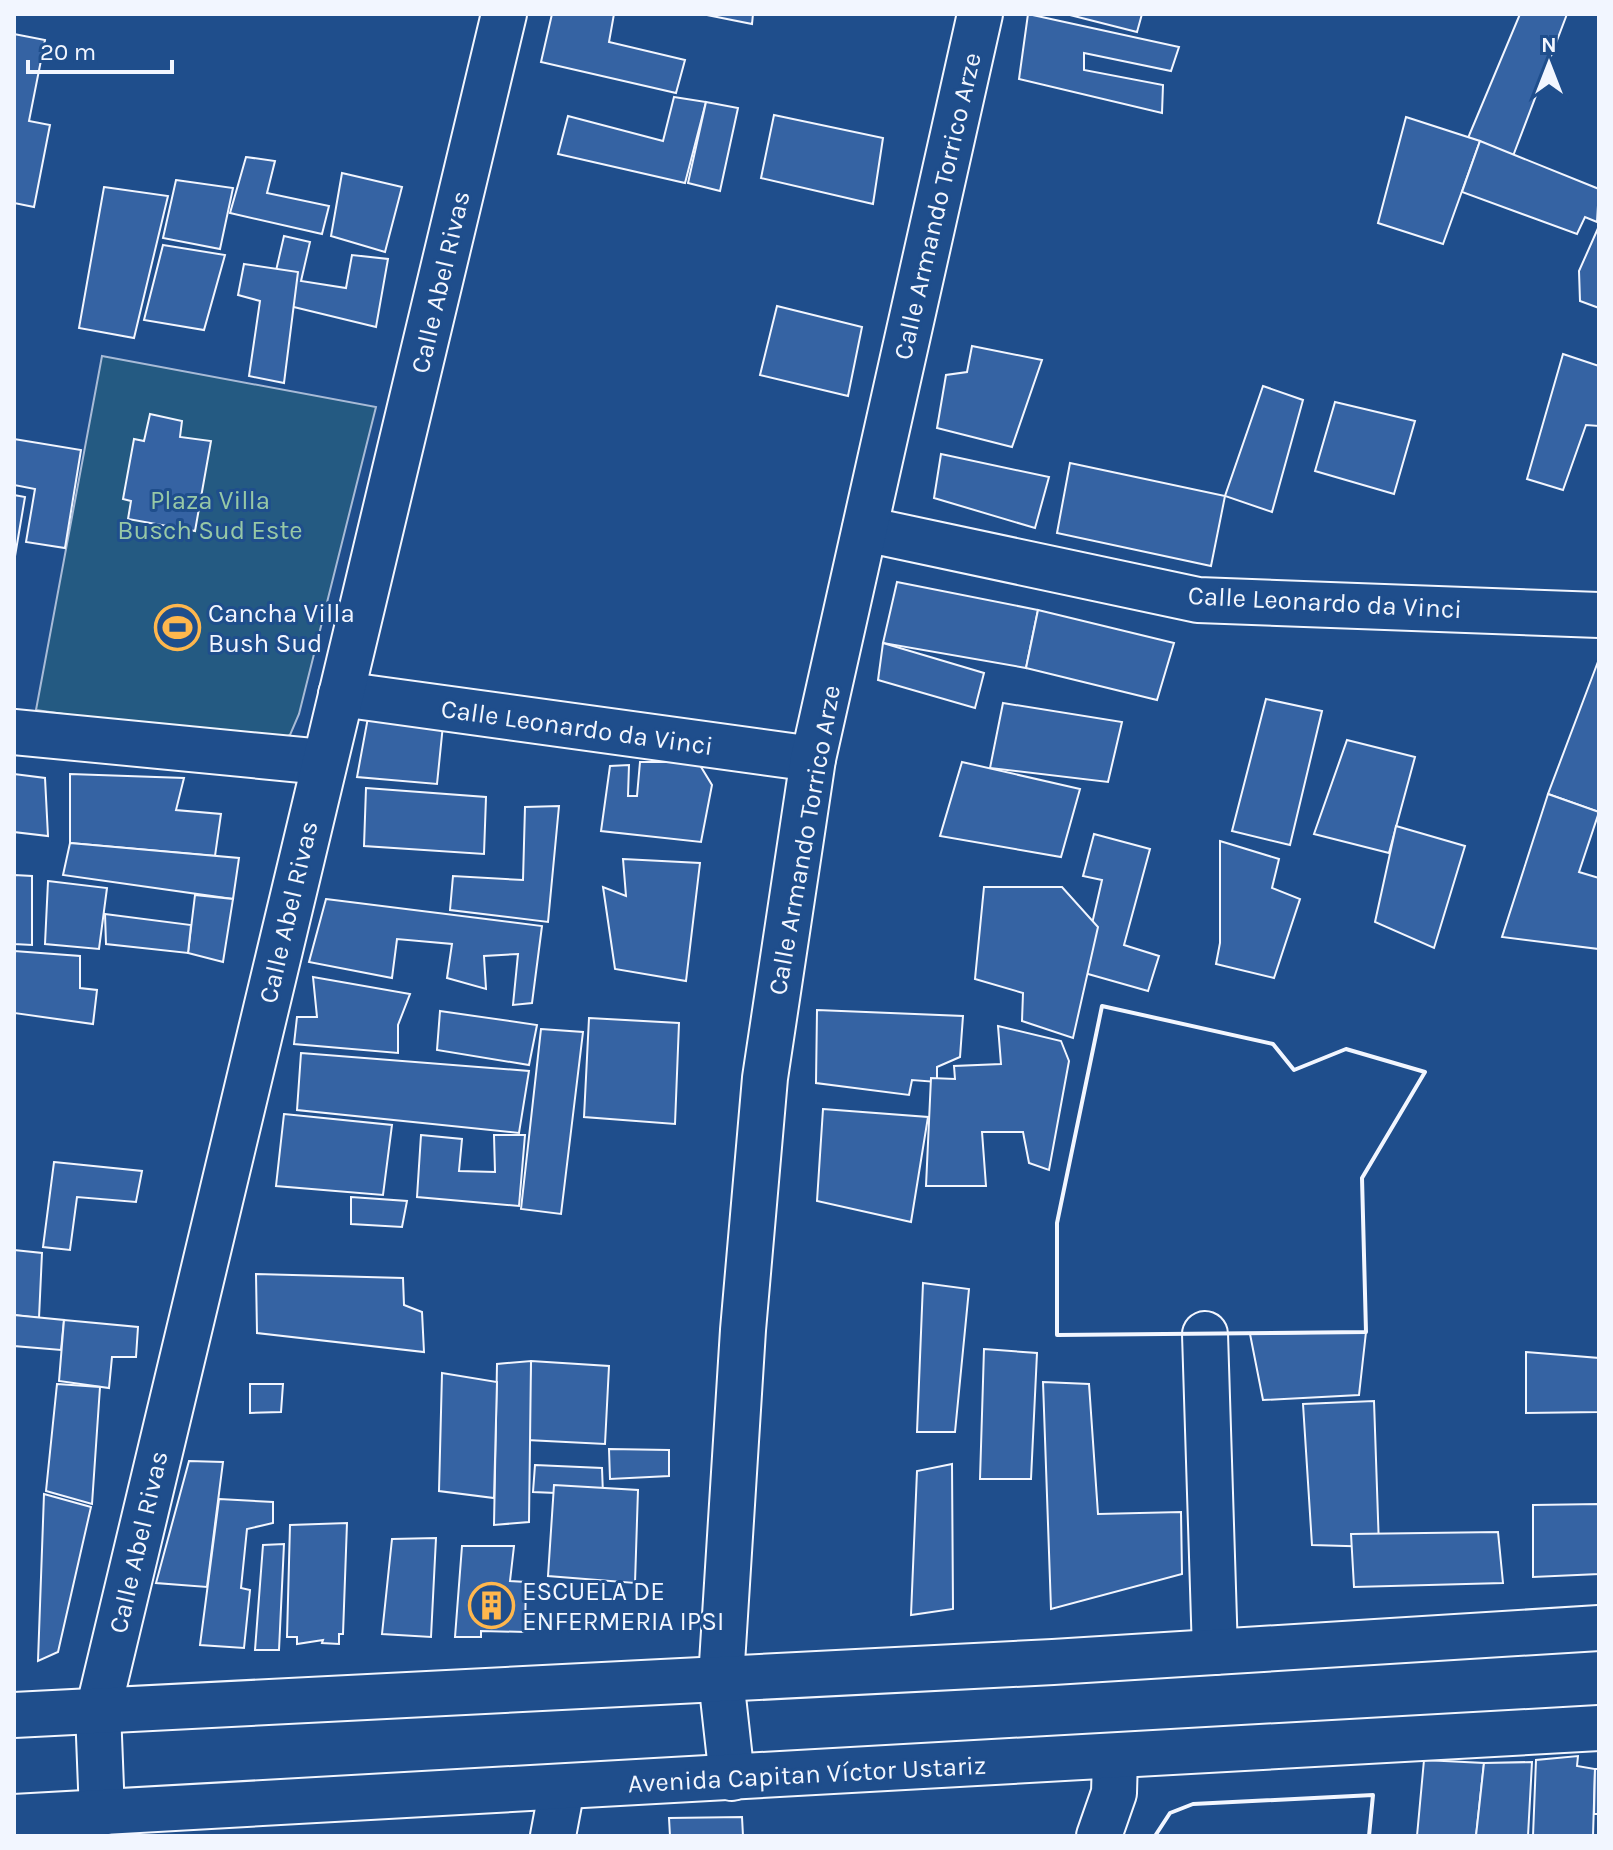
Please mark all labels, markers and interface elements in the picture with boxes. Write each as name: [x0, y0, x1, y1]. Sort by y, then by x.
scale bar: [28, 24, 172, 74]
north arrow: [1509, 24, 1589, 104]
text: N: [1541, 32, 1557, 58]
text: 20 m: [40, 38, 96, 66]
street label: Calle Armando Torrico Arze: [887, 49, 988, 363]
street label: Calle Abel Rivas: [404, 188, 477, 376]
park label: Plaza Villa Busch Sud Este: [117, 485, 303, 546]
street label: Calle Leonardo da Vinci: [1187, 580, 1463, 625]
place label: Cancha Villa Bush Sud: [208, 598, 355, 659]
sports icon: Cancha Villa Bush Sud: [153, 604, 201, 652]
street label: Calle Armando Torrico Arze: [762, 683, 847, 998]
street label: Calle Leonardo da Vinci: [439, 693, 715, 762]
street label: Calle Abel Rivas: [252, 818, 325, 1006]
street label: Calle Abel Rivas: [102, 1448, 175, 1636]
place label: ESCUELA DE ENFERMERIA IPSI: [522, 1576, 724, 1637]
building icon: ESCUELA DE ENFERMERIA IPSI: [467, 1582, 515, 1630]
street label: Avenida Capitan Víctor Ustariz: [627, 1750, 987, 1799]

